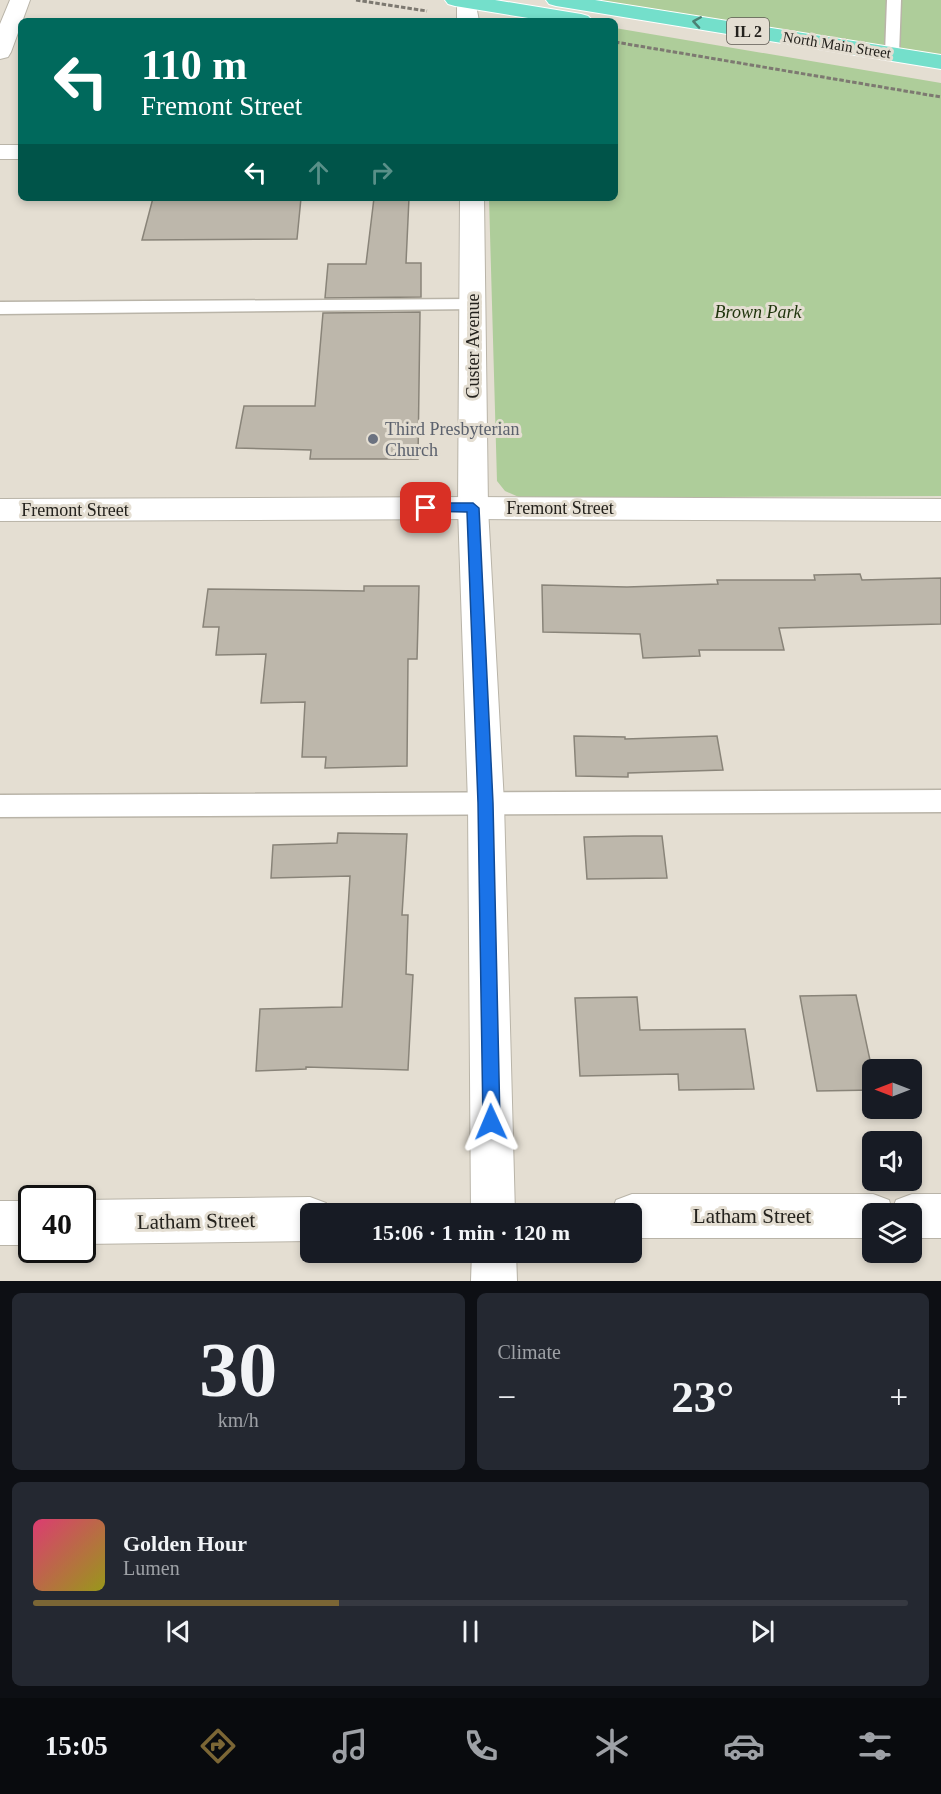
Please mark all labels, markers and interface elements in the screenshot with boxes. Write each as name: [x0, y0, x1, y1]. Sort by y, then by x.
one-way arrow: [692, 17, 701, 29]
road number: IL 2: [727, 18, 769, 44]
street label: North Main Street: [782, 29, 893, 62]
icon: left: [42, 42, 120, 120]
text: 110 m: [141, 42, 247, 88]
text: Fremont Street: [141, 91, 302, 121]
icon: left: [239, 156, 272, 189]
icon: ahead: [302, 156, 335, 189]
icon: right: [365, 156, 398, 189]
street label: Custer Avenue: [463, 293, 483, 399]
park label: Brown Park: [715, 302, 802, 322]
place label: Third Presbyterian Church: [385, 419, 519, 460]
marker: Third Presbyterian Church: [366, 432, 380, 446]
pin: [400, 482, 451, 533]
icon: arrive: [409, 491, 442, 524]
street label: Fremont Street: [506, 498, 614, 518]
street label: Fremont Street: [21, 500, 129, 520]
north arrow: [862, 1059, 922, 1119]
map controls: [862, 1059, 922, 1263]
position arrow: [459, 1090, 523, 1154]
button: sound: [862, 1131, 922, 1191]
speed limit sign: 40: [18, 1185, 96, 1263]
button: layers: [862, 1203, 922, 1263]
street label: Latham Street: [693, 1204, 811, 1228]
street label: Latham Street: [137, 1208, 256, 1234]
text: 15:06 · 1 min · 120 m: [372, 1220, 570, 1245]
text: 30: [199, 1326, 277, 1413]
text: Climate: [498, 1341, 561, 1363]
text: 23°: [671, 1372, 734, 1422]
text: −: [498, 1379, 516, 1415]
text: +: [889, 1379, 908, 1415]
text: km/h: [218, 1409, 259, 1431]
text: Golden Hour: [123, 1531, 247, 1556]
text: Lumen: [123, 1557, 180, 1579]
icon: previous: [162, 1615, 195, 1648]
icon: pause: [454, 1615, 487, 1648]
icon: next: [746, 1615, 779, 1648]
icon: directions: [197, 1725, 239, 1767]
icon: music: [329, 1725, 371, 1767]
icon: phone: [460, 1725, 502, 1767]
icon: climate: [591, 1725, 633, 1767]
icon: car: [723, 1725, 765, 1767]
icon: filters: [854, 1725, 896, 1767]
text: 15:05: [45, 1731, 108, 1761]

